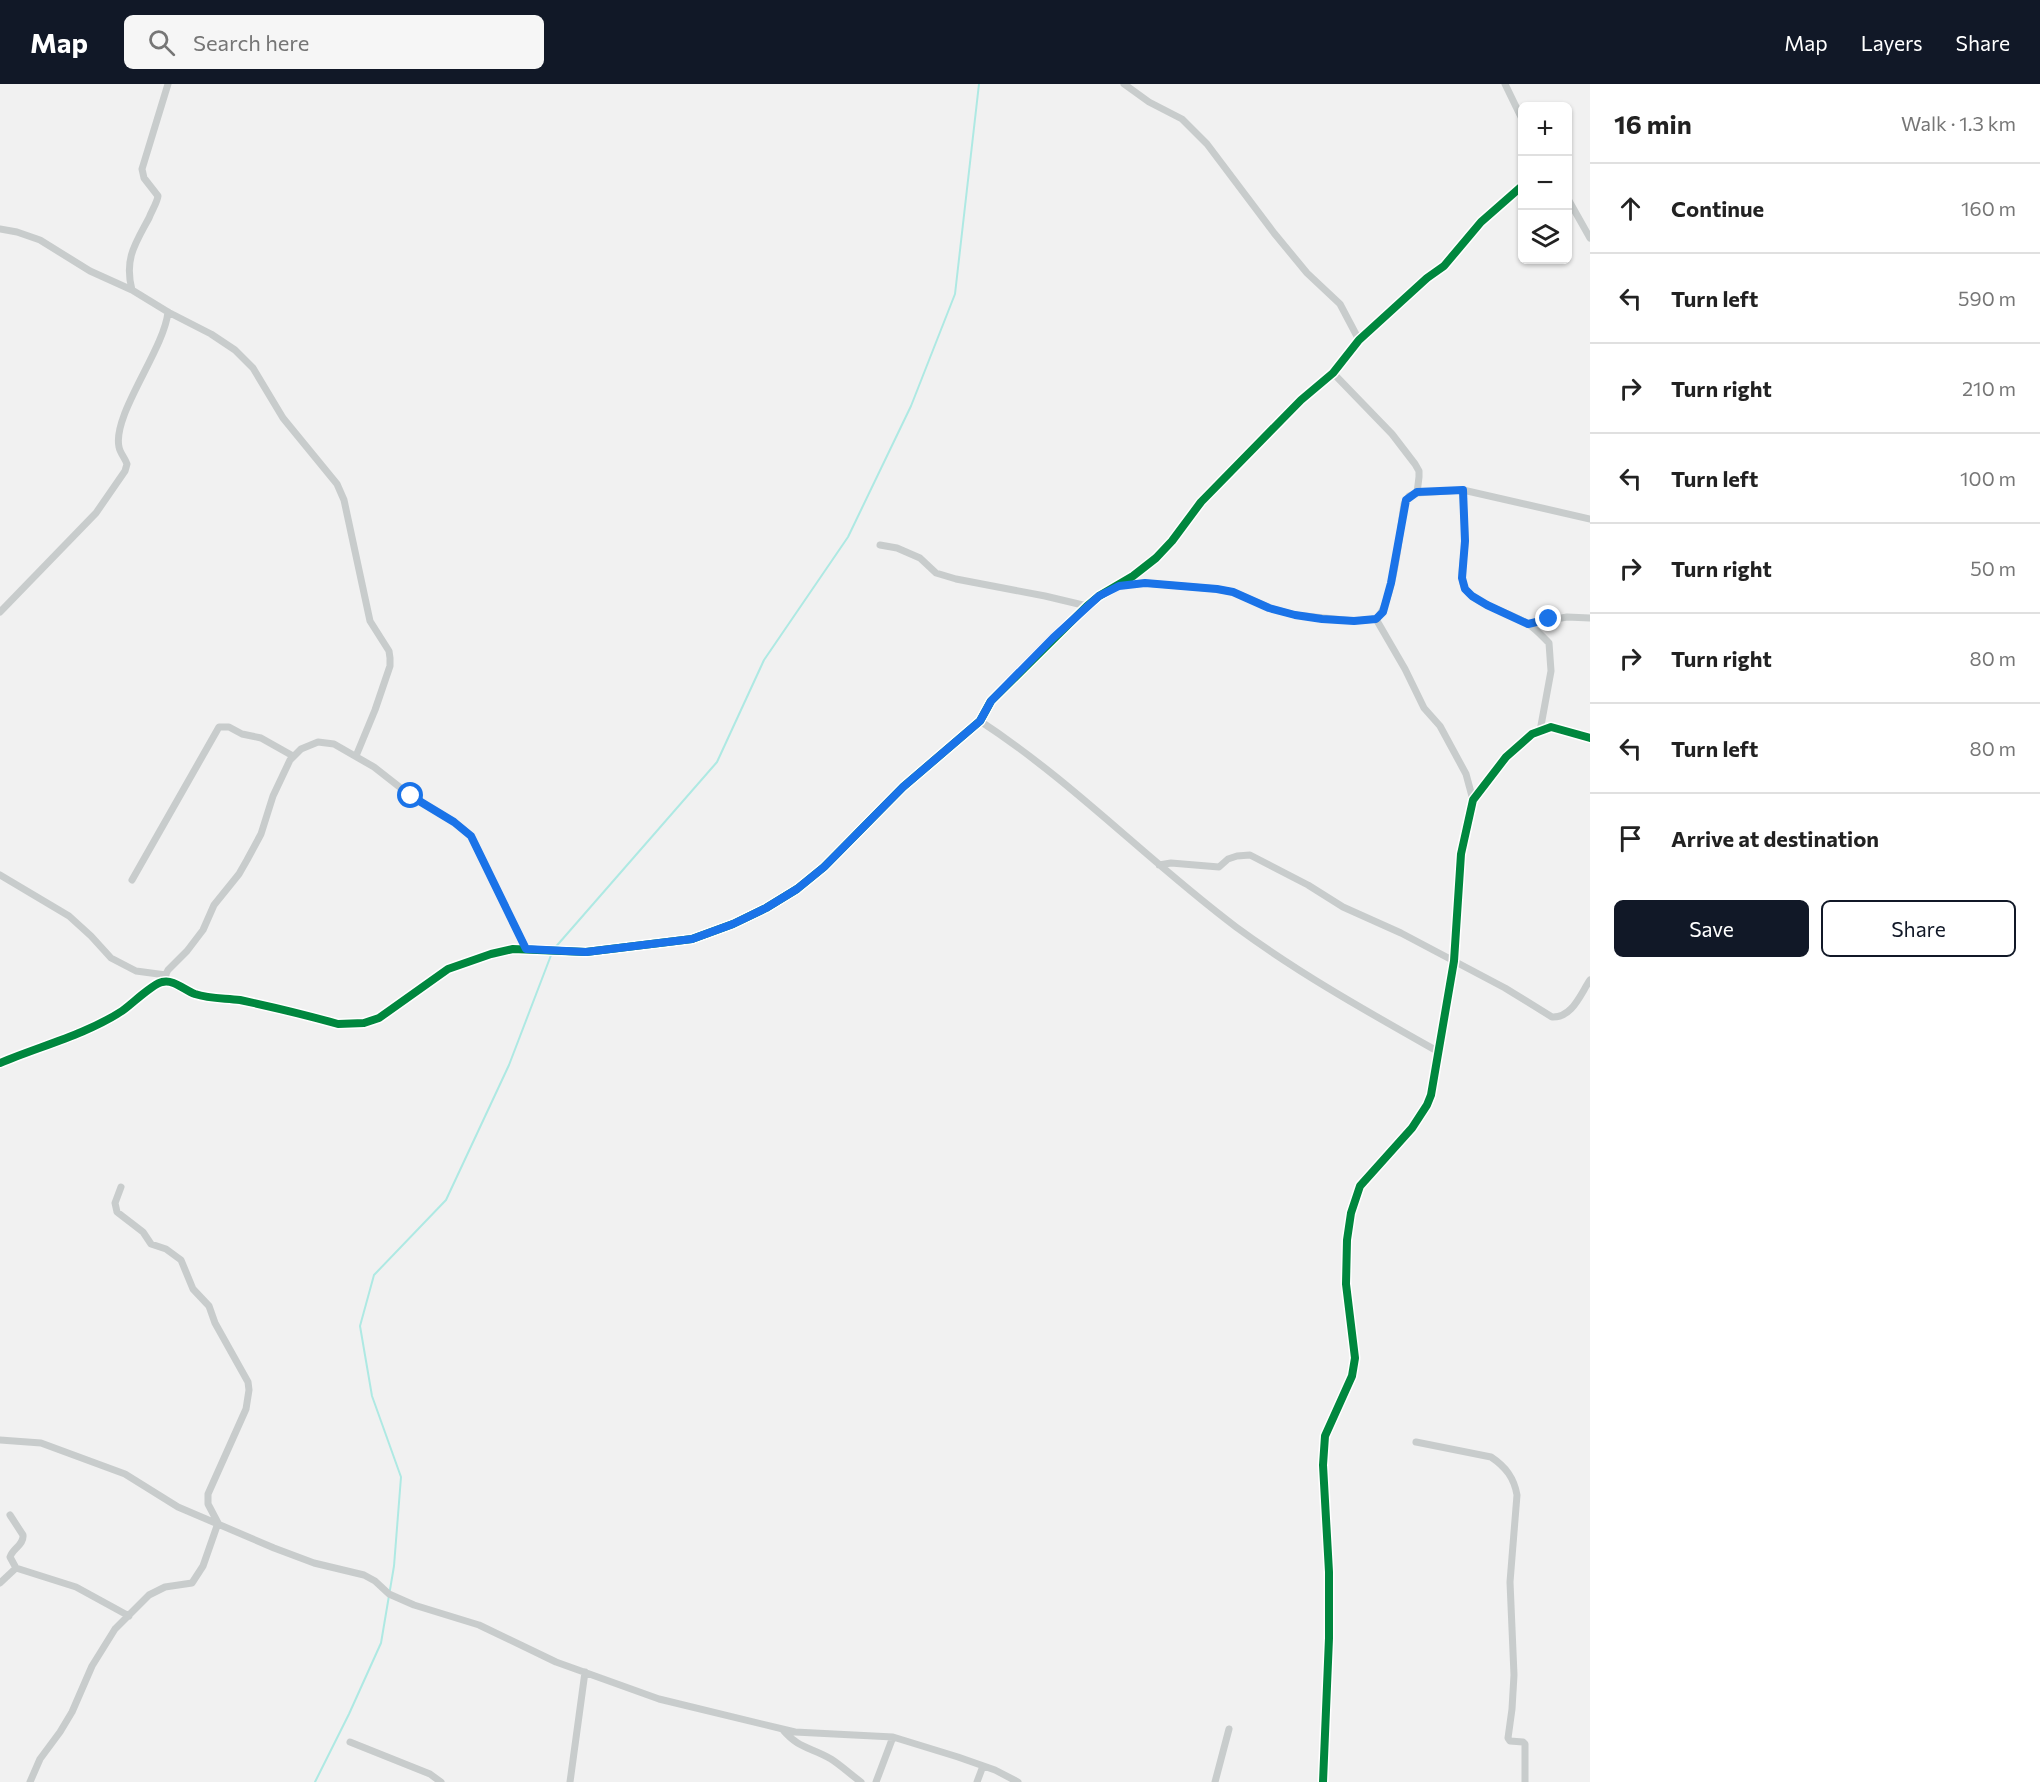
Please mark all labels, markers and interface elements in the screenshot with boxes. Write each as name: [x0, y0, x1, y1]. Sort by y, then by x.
search box: [124, 15, 544, 69]
text: Map: [30, 25, 88, 59]
icon: search: [145, 26, 178, 59]
text: Search here: [193, 29, 309, 56]
text: Map: [1784, 30, 1828, 55]
text: Layers: [1861, 30, 1923, 55]
text: Share: [1956, 30, 2010, 55]
map controls: [1518, 102, 1572, 264]
button: +: [1518, 102, 1572, 156]
text: 16 min: [1614, 108, 1692, 139]
text: Walk · 1.3 km: [1901, 111, 2016, 135]
button: −: [1518, 156, 1572, 210]
icon: ahead: [1614, 192, 1647, 225]
text: Continue: [1671, 195, 1764, 222]
text: 160 m: [1961, 196, 2016, 220]
button: layers: [1518, 210, 1572, 264]
icon: left: [1614, 282, 1647, 315]
text: Turn left: [1671, 285, 1758, 312]
text: 590 m: [1958, 286, 2016, 310]
icon: right: [1614, 372, 1647, 405]
text: Turn right: [1671, 375, 1772, 402]
text: 210 m: [1962, 376, 2016, 400]
icon: left: [1614, 462, 1647, 495]
text: Turn left: [1671, 465, 1758, 492]
text: 100 m: [1960, 466, 2016, 490]
icon: right: [1614, 552, 1647, 585]
text: Turn right: [1671, 555, 1772, 582]
text: 50 m: [1970, 556, 2016, 580]
route end: [1535, 605, 1561, 631]
icon: right: [1614, 642, 1647, 675]
text: Turn right: [1671, 645, 1772, 672]
text: 80 m: [1970, 646, 2016, 670]
icon: left: [1614, 732, 1647, 765]
text: Turn left: [1671, 735, 1758, 762]
text: 80 m: [1970, 736, 2016, 760]
route start: [397, 782, 423, 808]
icon: arrive: [1614, 822, 1647, 855]
text: Arrive at destination: [1671, 825, 1879, 852]
button: Save: [1614, 900, 1809, 957]
button: Share: [1821, 900, 2016, 957]

